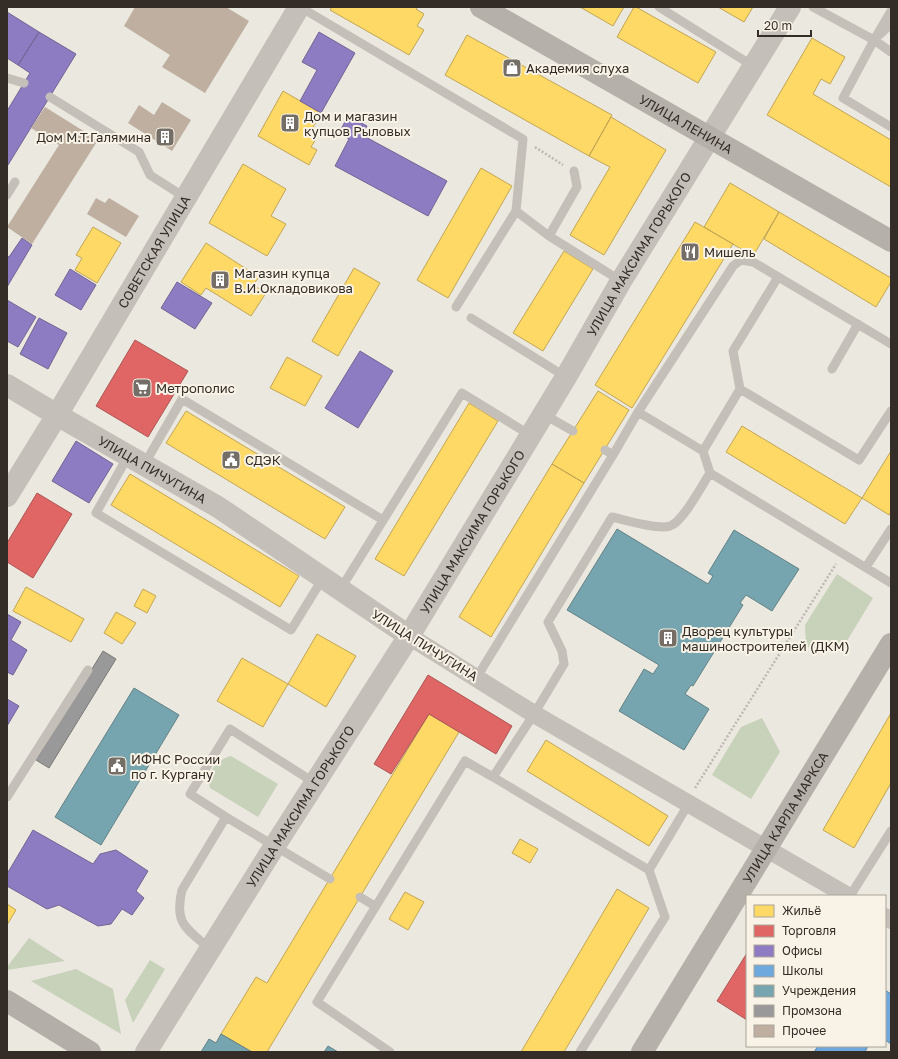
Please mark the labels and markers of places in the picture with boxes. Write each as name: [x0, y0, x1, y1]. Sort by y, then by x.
shop icon: Академия слуха: [501, 57, 523, 79]
place label: Академия слуха: [526, 60, 629, 76]
place label: Дом и магазин купцов Рыловых: [304, 108, 411, 139]
building icon: Дом и магазин купцов Рыловых: [279, 112, 301, 134]
building icon: Дом М.Т.Галямина: [154, 126, 176, 148]
place label: Дом М.Т.Галямина: [36, 129, 151, 145]
restaurant icon: Мишель: [679, 241, 701, 263]
place label: Мишель: [704, 244, 756, 260]
place label: Магазин купца В.И.Окладовикова: [234, 265, 353, 296]
building icon: Магазин купца В.И.Окладовикова: [209, 269, 231, 291]
supermarket icon: Метрополис: [131, 377, 153, 399]
place label: Метрополис: [156, 380, 235, 396]
public building icon: СДЭК: [220, 449, 242, 471]
place label: СДЭК: [245, 452, 281, 468]
place label: Дворец культуры машиностроителей (ДКМ): [682, 623, 850, 654]
building icon: Дворец культуры машиностроителей (ДКМ): [657, 627, 679, 649]
place label: ИФНС России по г. Кургану: [131, 751, 220, 782]
public building icon: ИФНС России по г. Кургану: [106, 755, 128, 777]

